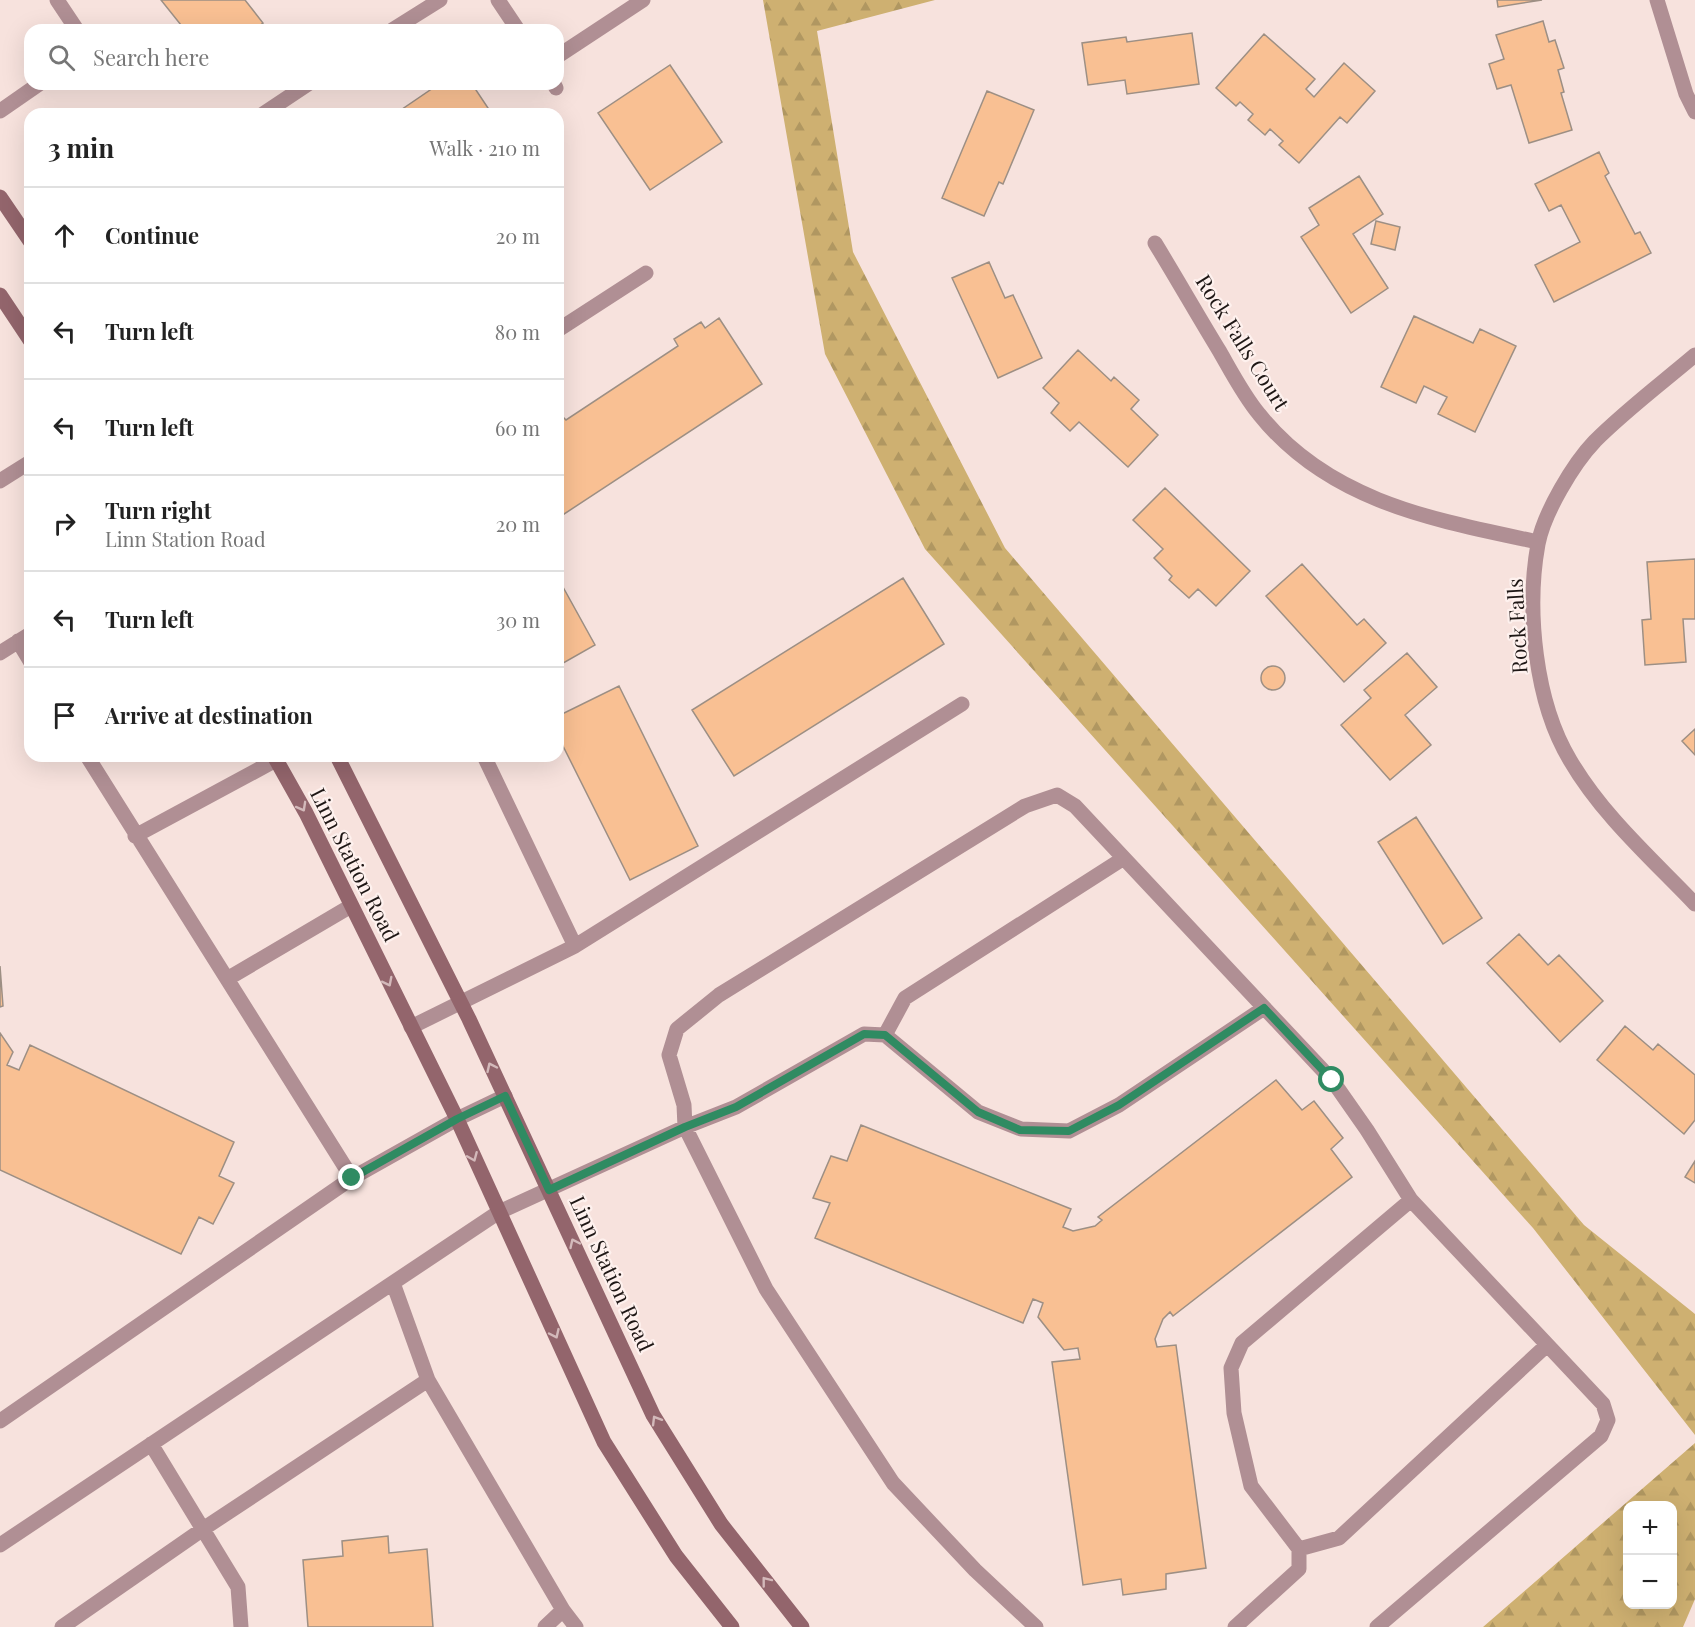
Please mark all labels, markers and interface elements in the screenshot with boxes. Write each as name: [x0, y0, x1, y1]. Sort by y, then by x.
search box: [24, 24, 564, 90]
icon: search: [45, 41, 78, 74]
text: Search here: [93, 42, 209, 72]
text: 3 min: [48, 130, 114, 165]
text: Walk · 210 m: [430, 134, 540, 161]
icon: ahead: [48, 219, 81, 252]
text: Continue: [105, 220, 199, 250]
text: 20 m: [496, 222, 540, 249]
street label: Rock Falls Court: [1191, 269, 1297, 416]
icon: left: [48, 315, 81, 348]
text: Turn left: [105, 316, 194, 346]
text: 80 m: [495, 318, 540, 345]
icon: left: [48, 411, 81, 444]
text: Turn left: [105, 412, 194, 442]
text: 60 m: [495, 414, 540, 441]
text: Turn right: [105, 495, 211, 525]
icon: right: [48, 507, 81, 540]
text: 20 m: [496, 510, 540, 537]
text: Linn Station Road: [105, 525, 266, 552]
street label: Rock Falls: [1500, 578, 1532, 674]
icon: left: [48, 603, 81, 636]
text: Turn left: [105, 604, 194, 634]
text: 30 m: [496, 606, 540, 633]
icon: arrive: [48, 699, 81, 732]
text: Arrive at destination: [105, 700, 313, 730]
street label: Linn Station Road: [305, 783, 407, 946]
one-way arrow: [295, 801, 306, 811]
one-way arrow: [381, 976, 393, 987]
one-way arrow: [487, 1062, 499, 1073]
route start: [1318, 1066, 1344, 1092]
one-way arrow: [466, 1151, 478, 1162]
route end: [338, 1164, 364, 1190]
street label: Linn Station Road: [564, 1191, 661, 1356]
one-way arrow: [570, 1239, 582, 1250]
one-way arrow: [548, 1328, 560, 1339]
one-way arrow: [652, 1416, 664, 1426]
map controls: [1623, 1501, 1677, 1609]
button: +: [1623, 1501, 1677, 1555]
button: −: [1623, 1555, 1677, 1609]
one-way arrow: [763, 1577, 774, 1588]

